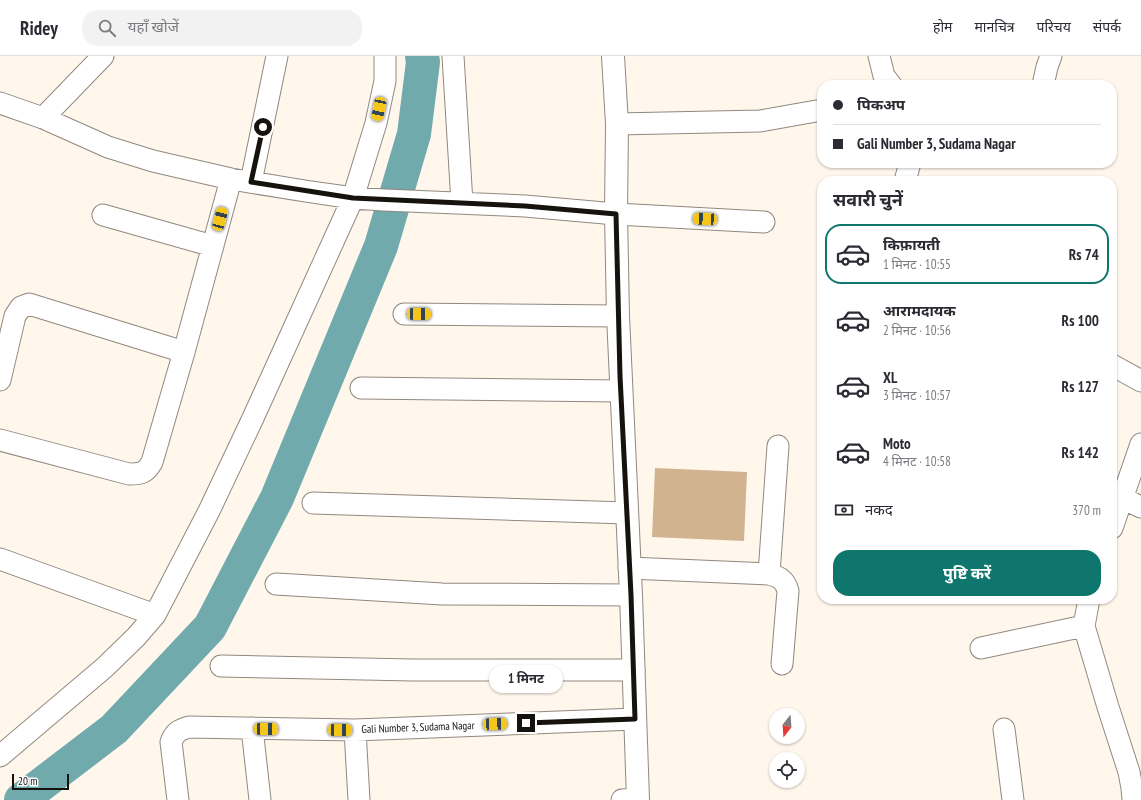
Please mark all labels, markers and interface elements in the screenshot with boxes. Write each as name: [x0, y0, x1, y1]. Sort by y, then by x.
search box: [82, 10, 362, 46]
text: Ridey: [20, 16, 58, 40]
icon: search: [96, 17, 118, 39]
text: यहाँ खोजें: [128, 17, 179, 36]
text: होम: [933, 18, 952, 36]
text: मानचित्र: [974, 18, 1015, 36]
text: परिचय: [1037, 18, 1071, 36]
text: संपर्क: [1093, 18, 1121, 36]
text: पिकअप: [857, 95, 905, 114]
car: [371, 96, 387, 122]
route start: [254, 118, 272, 136]
text: Gali Number 3, Sudama Nagar: [857, 134, 1016, 153]
text: सवारी चुनें: [833, 188, 903, 211]
car: [211, 206, 229, 232]
car: [693, 212, 717, 226]
text: किफ़ायती: [883, 235, 940, 254]
icon: car: [835, 236, 871, 272]
text: Rs 74: [1069, 245, 1099, 264]
text: 1 मिनट · 10:55: [883, 256, 951, 273]
text: आरामदायक: [883, 301, 956, 320]
icon: car: [835, 302, 871, 338]
car: [407, 308, 431, 320]
text: Rs 100: [1062, 311, 1099, 330]
text: 2 मिनट · 10:56: [883, 322, 951, 339]
icon: car: [835, 368, 871, 404]
text: XL: [883, 368, 897, 387]
text: Rs 127: [1062, 377, 1099, 396]
text: 3 मिनट · 10:57: [883, 387, 951, 404]
icon: car: [835, 434, 871, 470]
text: Moto: [883, 434, 911, 453]
text: Rs 142: [1062, 443, 1099, 462]
text: 4 मिनट · 10:58: [883, 453, 951, 470]
icon: cash: [833, 499, 855, 521]
text: नकद: [865, 500, 893, 519]
text: 370 m: [1072, 502, 1101, 519]
button: पुष्टि करें: [833, 550, 1101, 596]
callout: 1 मिनट: [489, 665, 563, 693]
text: 1 मिनट: [508, 670, 544, 687]
north arrow: [769, 708, 805, 744]
map controls: [769, 708, 805, 788]
route end: [517, 714, 535, 732]
street label: Gali Number 3, Sudama Nagar: [361, 718, 475, 736]
car: [483, 718, 507, 730]
car: [254, 723, 278, 735]
car: [328, 724, 352, 736]
button: locate: [769, 752, 805, 788]
scale bar: [12, 772, 69, 791]
text: 20 m: [18, 774, 37, 788]

